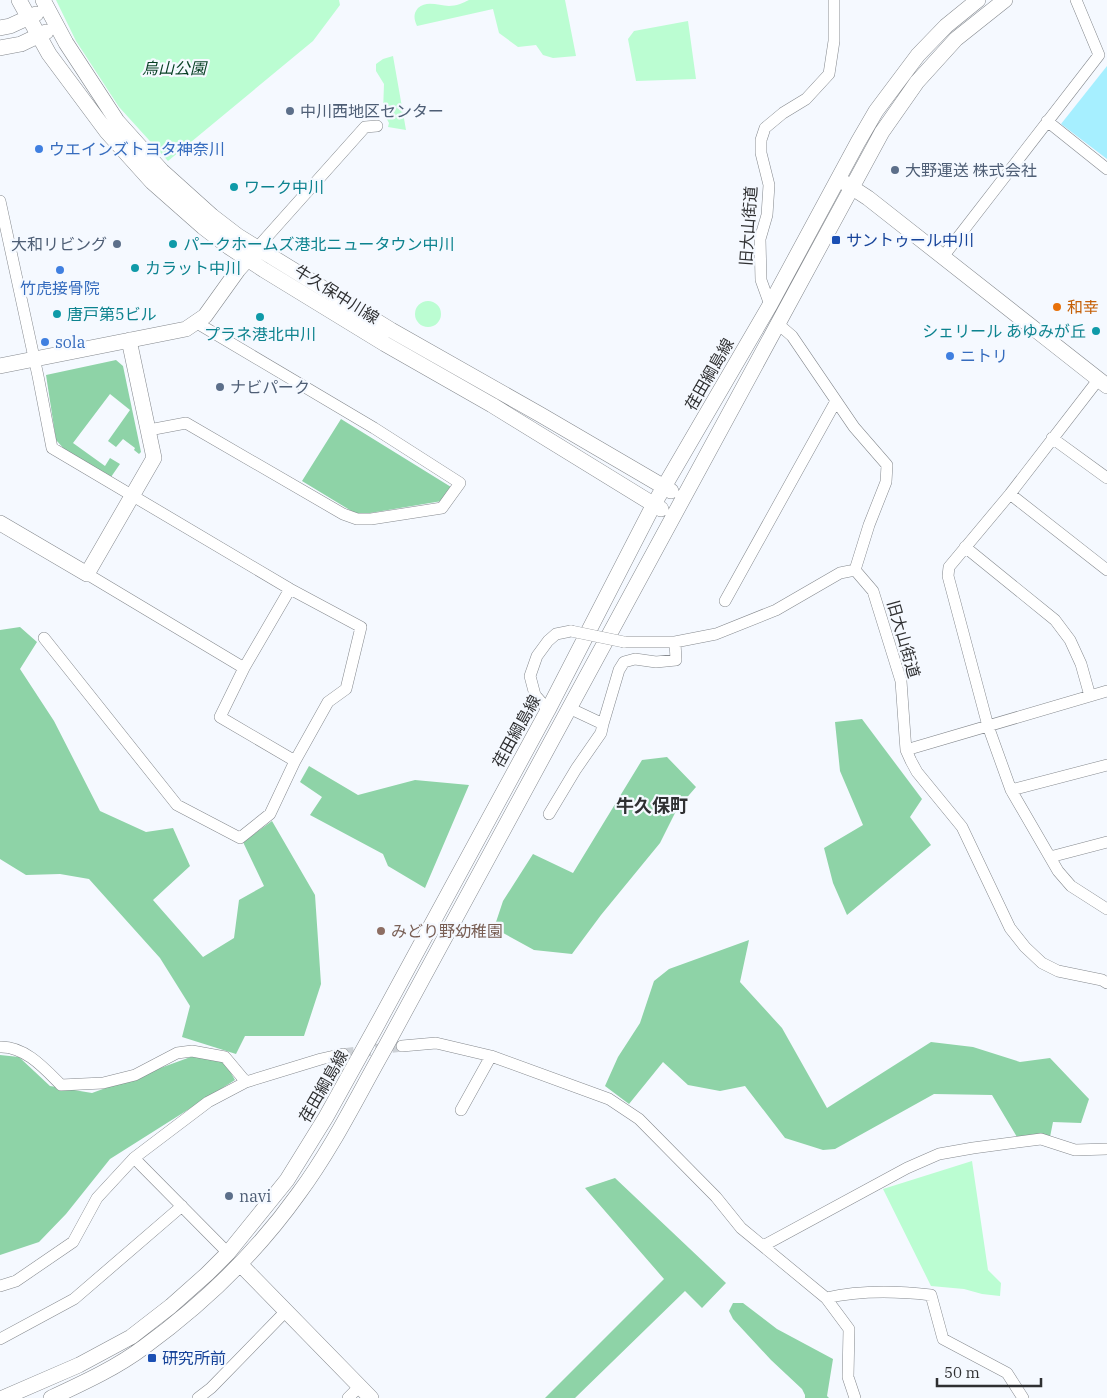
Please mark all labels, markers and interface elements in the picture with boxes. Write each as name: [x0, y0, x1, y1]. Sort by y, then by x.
park label: 烏山公園: [142, 58, 208, 78]
place label: 中川西地区センター: [300, 101, 444, 121]
marker: 中川西地区センター: [284, 105, 296, 117]
place label: ウエインズトヨタ神奈川: [49, 139, 225, 159]
marker: ウエインズトヨタ神奈川: [33, 143, 45, 155]
place label: 大野運送 株式会社: [905, 160, 1037, 180]
marker: 大野運送 株式会社: [889, 164, 901, 176]
place label: ワーク中川: [244, 177, 324, 197]
marker: ワーク中川: [228, 181, 240, 193]
street label: 旧大山街道: [735, 185, 761, 267]
place label: サントゥール中川: [846, 230, 974, 250]
place label: 大和リビング: [11, 234, 107, 254]
place label: パークホームズ港北ニュータウン中川: [183, 234, 455, 254]
marker: サントゥール中川: [830, 234, 842, 246]
marker: 大和リビング: [111, 238, 123, 250]
marker: パークホームズ港北ニュータウン中川: [167, 238, 179, 250]
place label: カラット中川: [145, 258, 241, 278]
street label: 牛久保中川線: [291, 260, 383, 328]
marker: カラット中川: [129, 262, 141, 274]
marker: 竹虎接骨院: [54, 264, 66, 276]
place label: 竹虎接骨院: [20, 278, 100, 298]
place label: 和幸: [1067, 297, 1099, 317]
marker: 和幸: [1051, 301, 1063, 313]
place label: 唐戸第5ビル: [67, 304, 157, 324]
marker: 唐戸第5ビル: [51, 308, 63, 320]
marker: プラネ港北中川: [254, 311, 266, 323]
place label: シェリール あゆみが丘: [922, 321, 1086, 341]
place label: プラネ港北中川: [204, 324, 316, 344]
marker: シェリール あゆみが丘: [1090, 325, 1102, 337]
place label: sola: [55, 332, 86, 352]
street label: 荏田綱島線: [680, 334, 738, 414]
marker: sola: [39, 336, 51, 348]
place label: ニトリ: [960, 346, 1008, 366]
marker: ニトリ: [944, 350, 956, 362]
place label: ナビパーク: [230, 377, 310, 397]
marker: ナビパーク: [214, 381, 226, 393]
street label: 旧大山街道: [883, 598, 925, 680]
street label: 荏田綱島線: [488, 691, 544, 771]
district label: 牛久保町: [616, 794, 688, 817]
place label: みどり野幼稚園: [391, 921, 503, 941]
marker: みどり野幼稚園: [375, 925, 387, 937]
street label: 荏田綱島線: [294, 1046, 352, 1126]
place label: navi: [239, 1186, 271, 1206]
marker: navi: [223, 1190, 235, 1202]
place label: 研究所前: [162, 1348, 226, 1368]
marker: 研究所前: [146, 1352, 158, 1364]
scale bar: [937, 1356, 1041, 1388]
text: 50 m: [944, 1363, 980, 1382]

